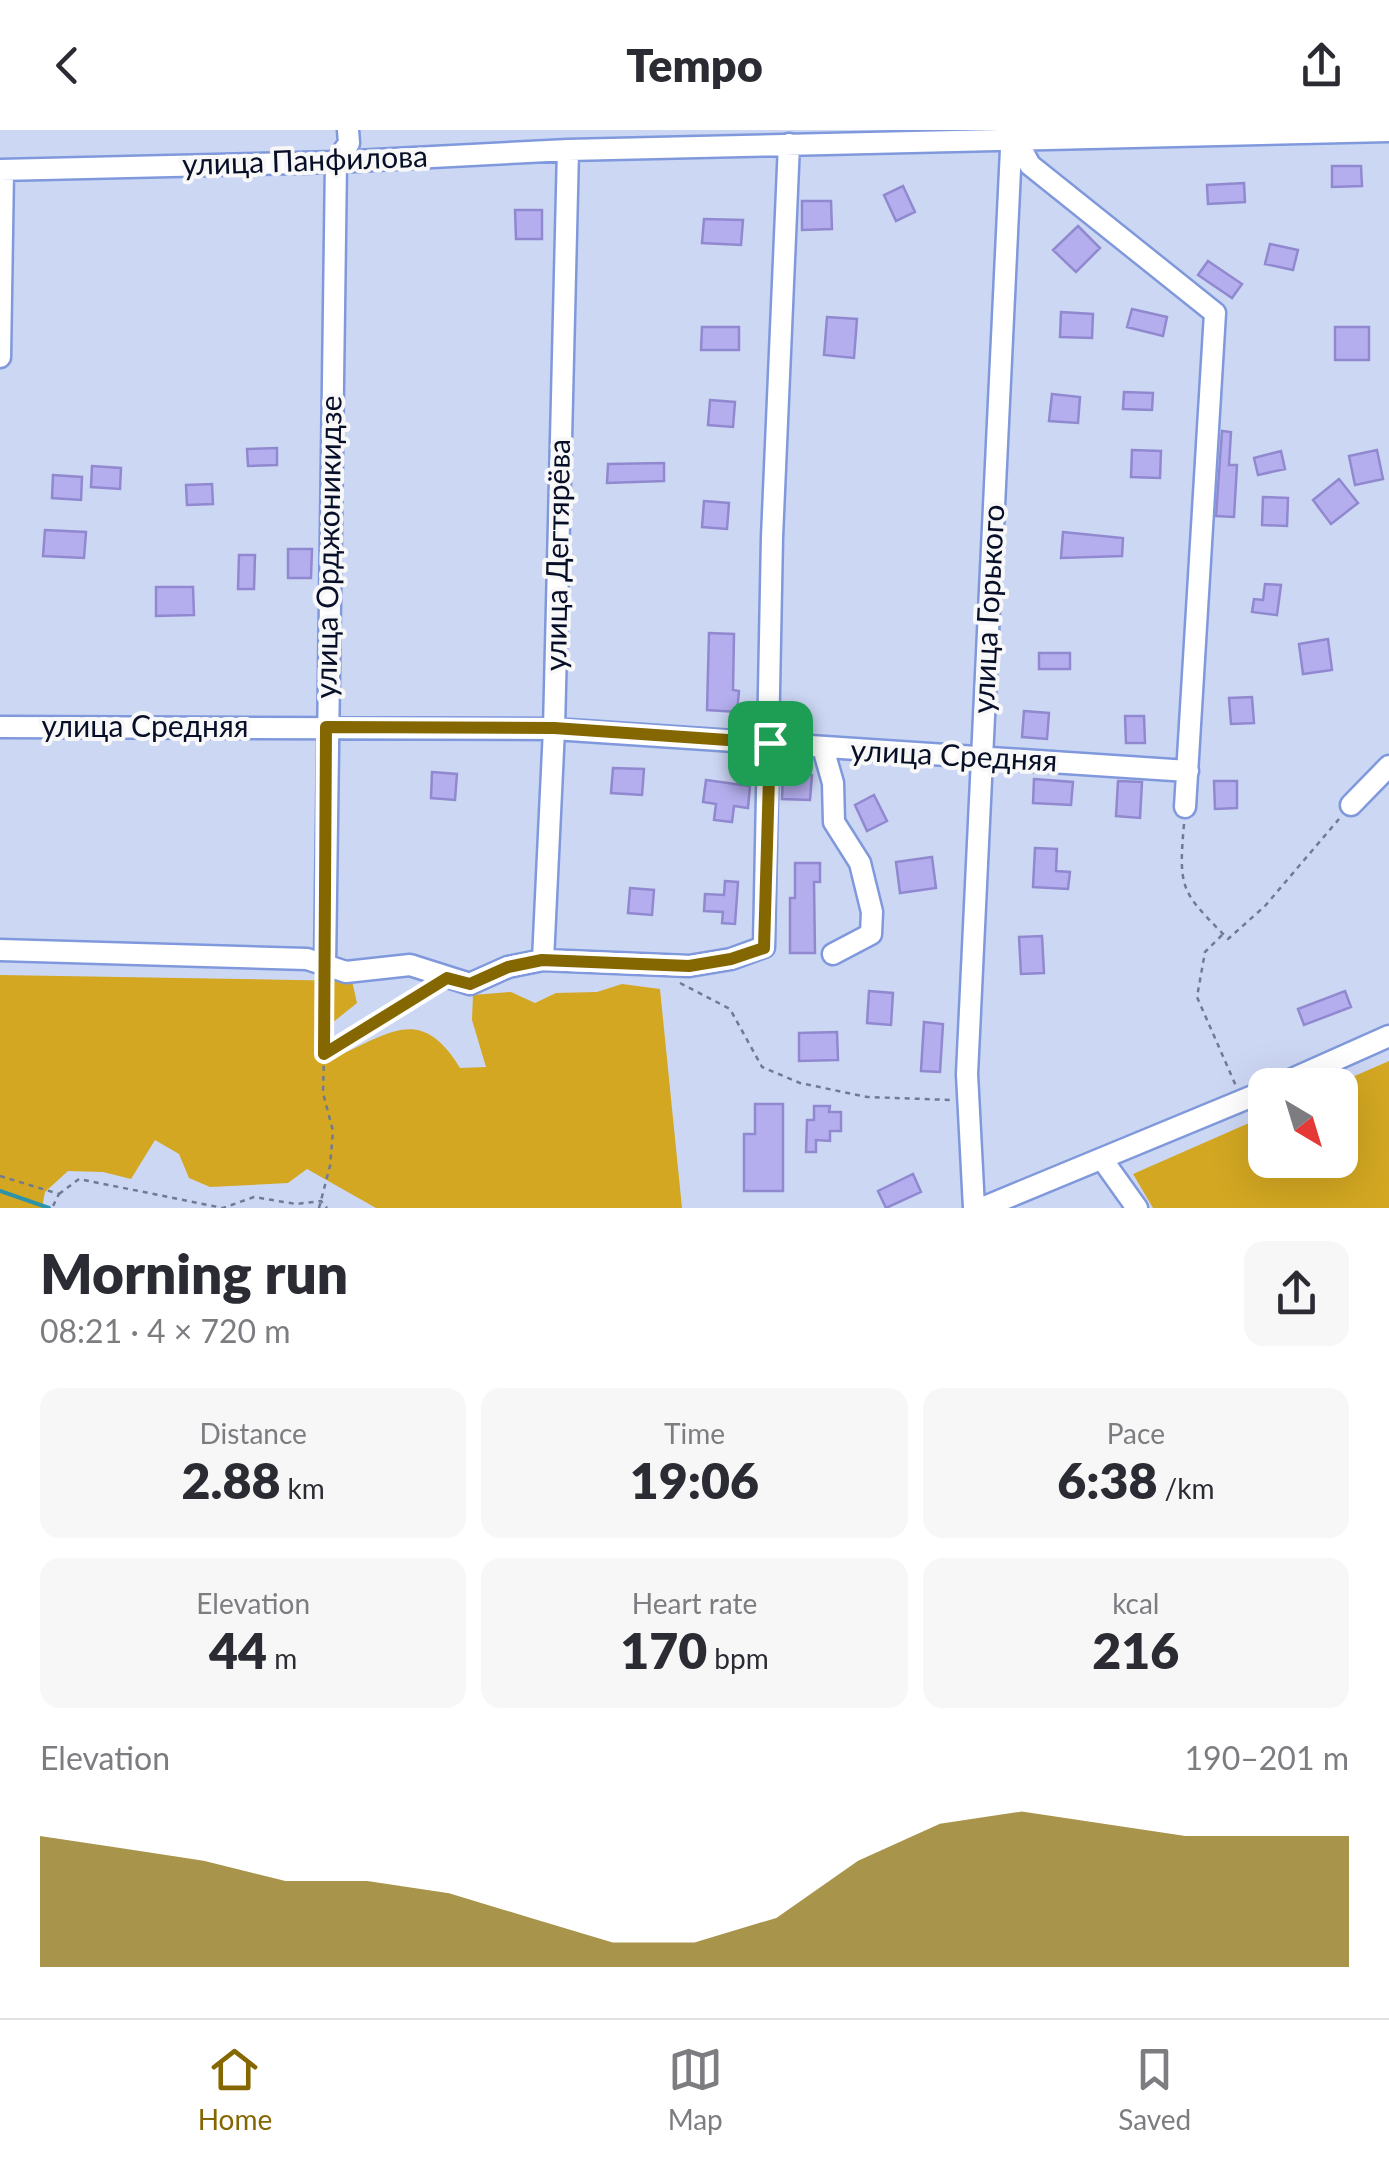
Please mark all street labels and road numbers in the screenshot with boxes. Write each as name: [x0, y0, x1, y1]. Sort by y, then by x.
street label: улица Панфилова: [181, 137, 428, 181]
street label: улица Орджоникидзе: [306, 395, 348, 699]
street label: улица Дегтярёва: [536, 439, 576, 671]
street label: улица Горького: [964, 503, 1010, 714]
street label: улица Средняя: [41, 707, 249, 743]
street label: улица Средняя: [850, 731, 1058, 777]

